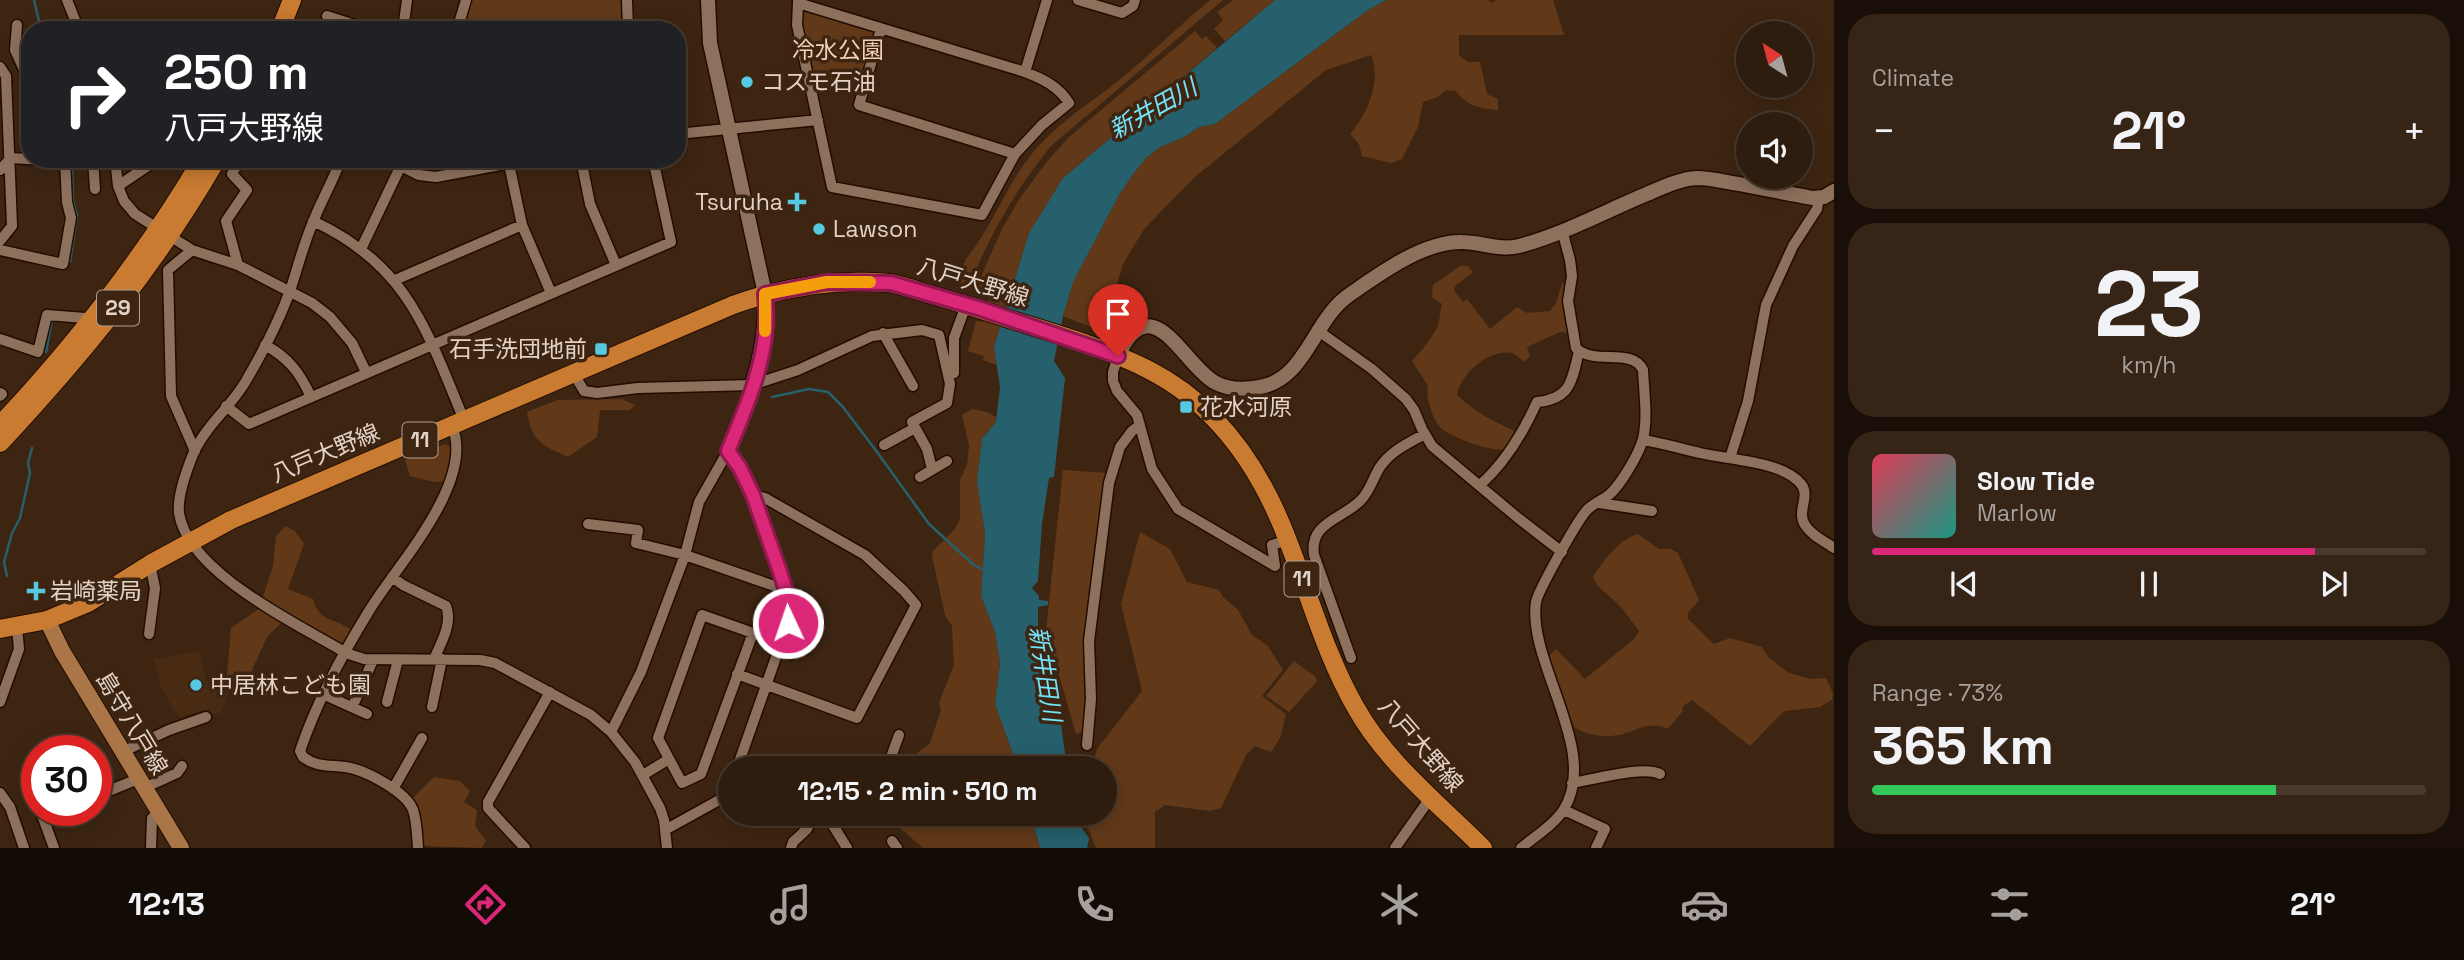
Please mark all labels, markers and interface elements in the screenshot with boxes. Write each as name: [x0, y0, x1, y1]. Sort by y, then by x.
north arrow: [1736, 21, 1813, 98]
map controls: [1736, 21, 1813, 189]
park label: 冷水公園: [792, 35, 884, 65]
text: 250 m: [164, 41, 309, 103]
icon: right: [49, 49, 140, 140]
text: Climate: [1872, 63, 1954, 93]
place label: コスモ石油: [761, 67, 876, 97]
water label: 新井田川: [1103, 70, 1205, 145]
marker: コスモ石油: [739, 74, 755, 90]
text: 21°: [2112, 98, 2186, 164]
text: −: [1872, 107, 1896, 155]
text: +: [2402, 107, 2426, 155]
text: 八戸大野線: [164, 108, 324, 148]
button: sound: [1736, 112, 1813, 189]
place label: Tsuruha: [695, 187, 783, 217]
marker: Tsuruha: [789, 194, 805, 210]
place label: Lawson: [833, 214, 917, 244]
marker: Lawson: [811, 221, 827, 237]
text: 23: [2094, 246, 2204, 363]
street label: 八戸大野線: [914, 251, 1032, 313]
pin: [1088, 284, 1148, 356]
road number: 29: [97, 290, 139, 326]
icon: arrive: [1099, 295, 1137, 333]
place label: 石手洗団地前: [449, 334, 587, 364]
marker: 石手洗団地前: [593, 341, 609, 357]
text: km/h: [2122, 350, 2176, 380]
place label: 花水河原: [1200, 392, 1292, 422]
marker: 花水河原: [1178, 399, 1194, 415]
street label: 八戸大野線: [266, 417, 384, 489]
road number: 11: [402, 422, 438, 458]
text: Slow Tide: [1977, 464, 2095, 498]
text: Marlow: [1977, 498, 2057, 528]
road number: 11: [1284, 562, 1320, 596]
icon: previous: [1945, 565, 1983, 603]
icon: pause: [2130, 565, 2168, 603]
icon: next: [2315, 565, 2353, 603]
place label: 岩崎薬局: [50, 576, 142, 606]
marker: 岩崎薬局: [28, 583, 44, 599]
position arrow: [751, 586, 825, 660]
water label: 新井田川: [1023, 624, 1069, 727]
street label: 島守八戸線: [90, 666, 174, 780]
place label: 中居林こども園: [210, 670, 371, 700]
marker: 中居林こども園: [188, 677, 204, 693]
text: Range · 73%: [1872, 678, 2003, 708]
street label: 八戸大野線: [1372, 692, 1470, 798]
text: 365 km: [1872, 713, 2054, 779]
speed limit sign: 30: [21, 735, 112, 826]
text: 12:15 · 2 min · 510 m: [798, 774, 1037, 808]
icon: directions: [461, 880, 510, 929]
icon: music: [766, 880, 815, 929]
icon: phone: [1070, 880, 1119, 929]
icon: climate: [1375, 880, 1424, 929]
icon: car: [1680, 880, 1729, 929]
icon: filters: [1985, 880, 2034, 929]
text: 12:13: [128, 884, 205, 924]
text: 21°: [2290, 884, 2336, 924]

